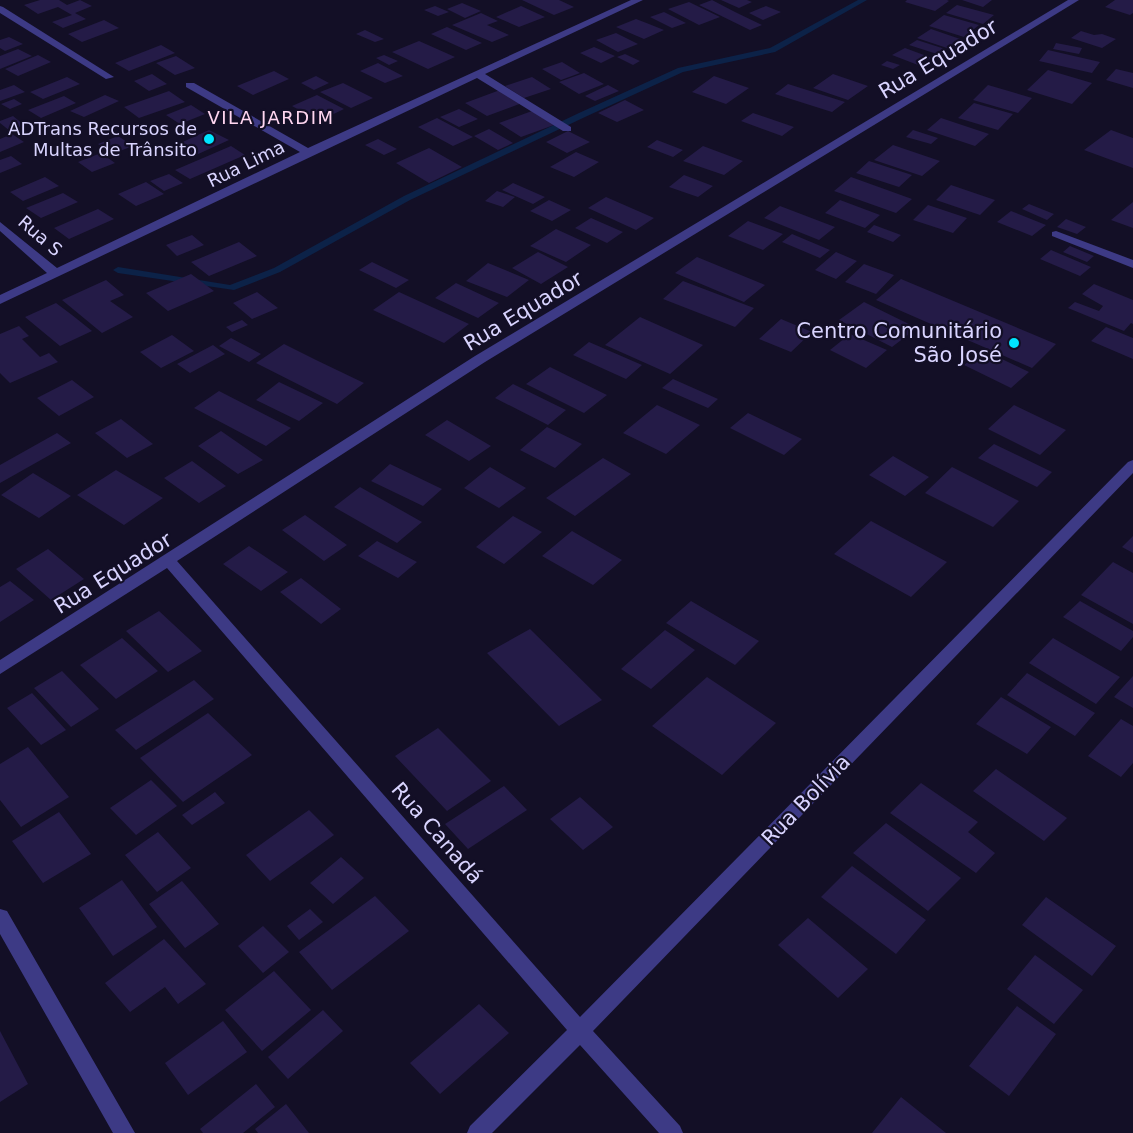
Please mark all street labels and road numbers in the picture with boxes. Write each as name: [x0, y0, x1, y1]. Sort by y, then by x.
street label: Rua Equador: [874, 14, 1002, 104]
street label: Rua Lima: [204, 136, 288, 191]
street label: Rua S: [14, 211, 67, 260]
street label: Rua Equador: [459, 266, 587, 356]
street label: Rua Equador: [50, 527, 177, 619]
street label: Rua Bolívia: [757, 750, 855, 850]
street label: Rua Canadá: [386, 777, 488, 889]

